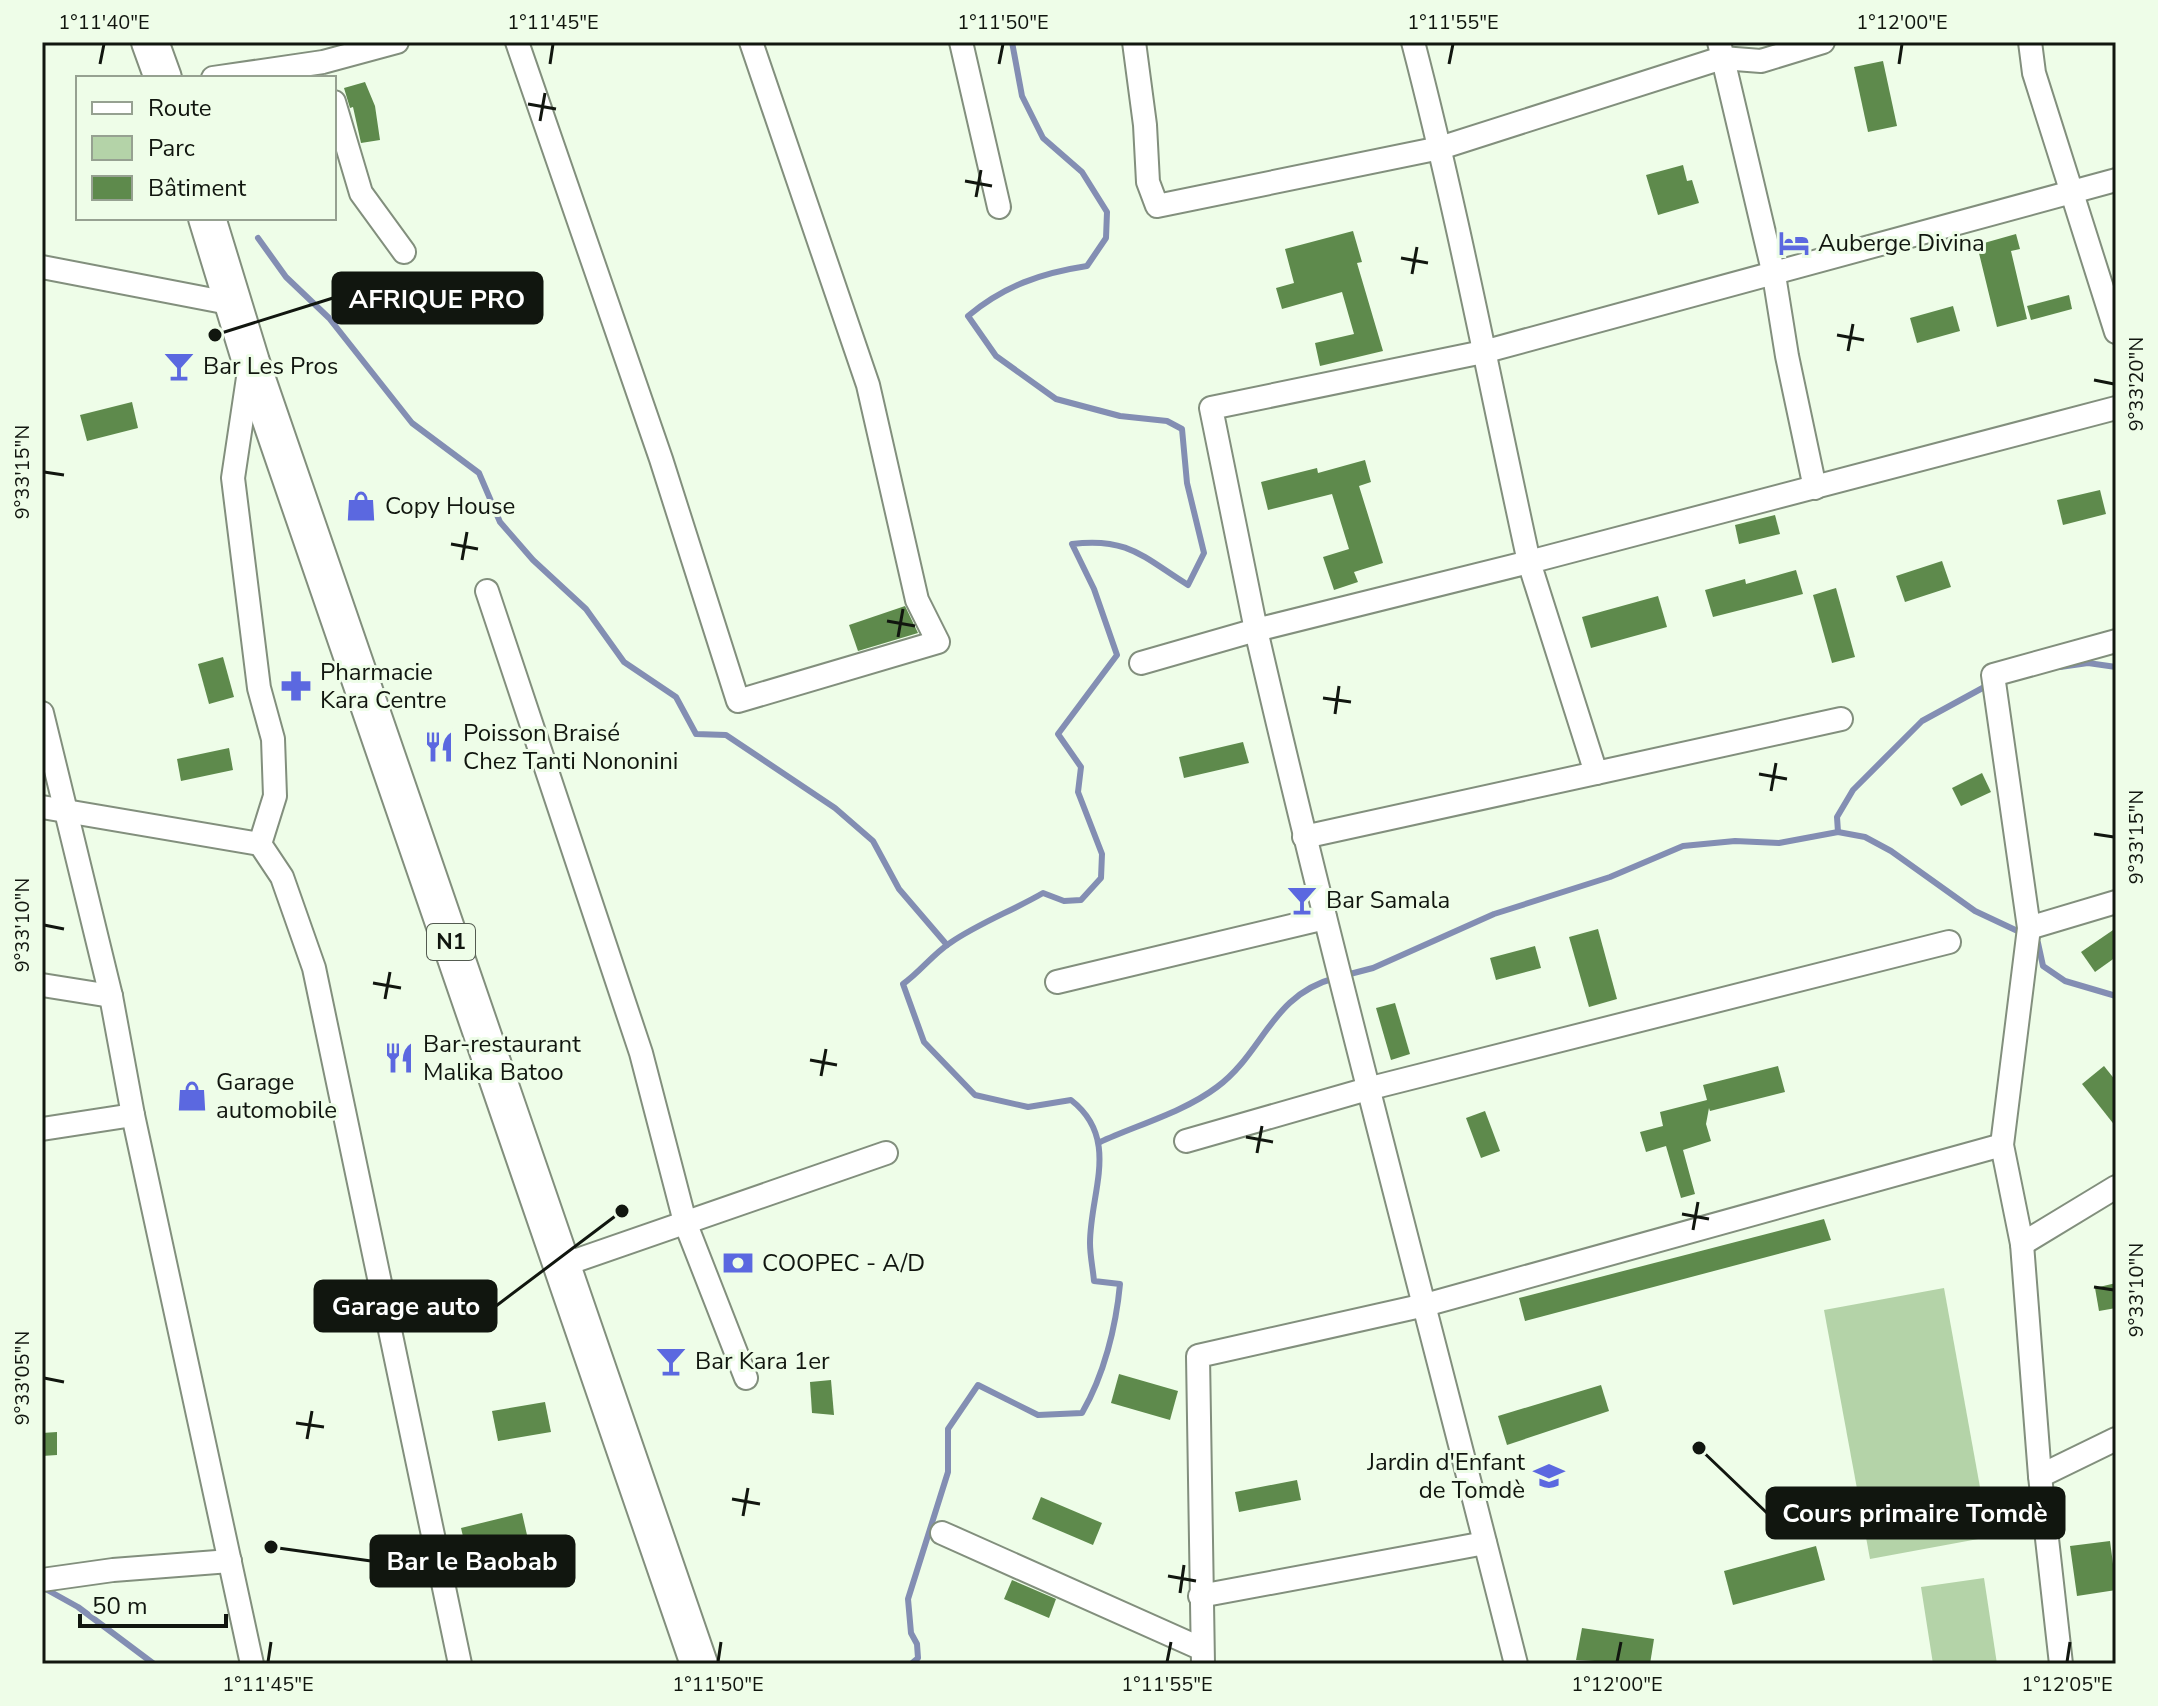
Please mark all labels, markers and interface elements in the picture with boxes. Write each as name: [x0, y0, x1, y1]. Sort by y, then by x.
text: 1°11'40"E: [58, 9, 150, 36]
text: 1°11'45"E: [507, 9, 599, 36]
text: 1°11'50"E: [957, 9, 1049, 36]
text: 1°11'55"E: [1407, 9, 1499, 36]
text: 1°12'00"E: [1856, 9, 1948, 36]
legend: [76, 76, 336, 220]
text: Route: [148, 92, 212, 124]
text: Parc: [148, 132, 195, 164]
text: Bâtiment: [148, 172, 247, 204]
hotel icon: Auberge Divina: [1777, 226, 1811, 260]
place label: Auberge Divina: [1818, 227, 1985, 259]
callout: AFRIQUE PRO: [333, 273, 542, 323]
text: AFRIQUE PRO: [349, 282, 525, 317]
text: 9°33'20"N: [2123, 337, 2150, 431]
bar icon: Bar Les Pros: [162, 349, 196, 383]
place label: Bar Les Pros: [203, 350, 338, 382]
text: 9°33'15"N: [9, 425, 36, 519]
shop icon: Copy House: [344, 489, 378, 523]
place label: Copy House: [385, 490, 515, 522]
place label: Pharmacie Kara Centre: [320, 656, 446, 716]
pharmacy icon: Pharmacie Kara Centre: [279, 669, 313, 703]
place label: Poisson Braisé Chez Tanti Nononini: [463, 717, 678, 777]
restaurant icon: Poisson Braisé Chez Tanti Nononini: [422, 730, 456, 764]
text: 9°33'15"N: [2123, 790, 2150, 884]
text: 9°33'10"N: [9, 878, 36, 972]
bar icon: Bar Samala: [1285, 883, 1319, 917]
place label: Bar Samala: [1326, 884, 1450, 916]
road number: N1: [427, 924, 475, 960]
place label: Bar-restaurant Malika Batoo: [423, 1028, 581, 1088]
restaurant icon: Bar-restaurant Malika Batoo: [382, 1041, 416, 1075]
place label: Garage automobile: [216, 1066, 337, 1126]
shop icon: Garage automobile: [175, 1079, 209, 1113]
text: 9°33'10"N: [2123, 1243, 2150, 1337]
bank icon: COOPEC - A/D: [721, 1246, 755, 1280]
place label: COOPEC - A/D: [762, 1247, 925, 1279]
callout: Garage auto: [315, 1281, 496, 1331]
text: Garage auto: [332, 1289, 480, 1324]
text: 9°33'05"N: [9, 1331, 36, 1425]
bar icon: Bar Kara 1er: [654, 1344, 688, 1378]
place label: Bar Kara 1er: [695, 1345, 830, 1377]
place label: Jardin d'Enfant de Tomdè: [1366, 1446, 1526, 1506]
school or university icon: Jardin d'Enfant de Tomdè: [1532, 1459, 1566, 1493]
callout: Cours primaire Tomdè: [1767, 1488, 2064, 1538]
text: Cours primaire Tomdè: [1782, 1496, 2048, 1531]
callout: Bar le Baobab: [371, 1536, 574, 1586]
text: Bar le Baobab: [386, 1544, 558, 1579]
scale bar: [80, 1578, 226, 1628]
text: 50 m: [92, 1590, 148, 1622]
text: 1°11'45"E: [222, 1671, 314, 1698]
text: 1°11'50"E: [672, 1671, 764, 1698]
text: 1°11'55"E: [1121, 1671, 1213, 1698]
text: 1°12'00"E: [1571, 1671, 1663, 1698]
text: 1°12'05"E: [2021, 1671, 2113, 1698]

